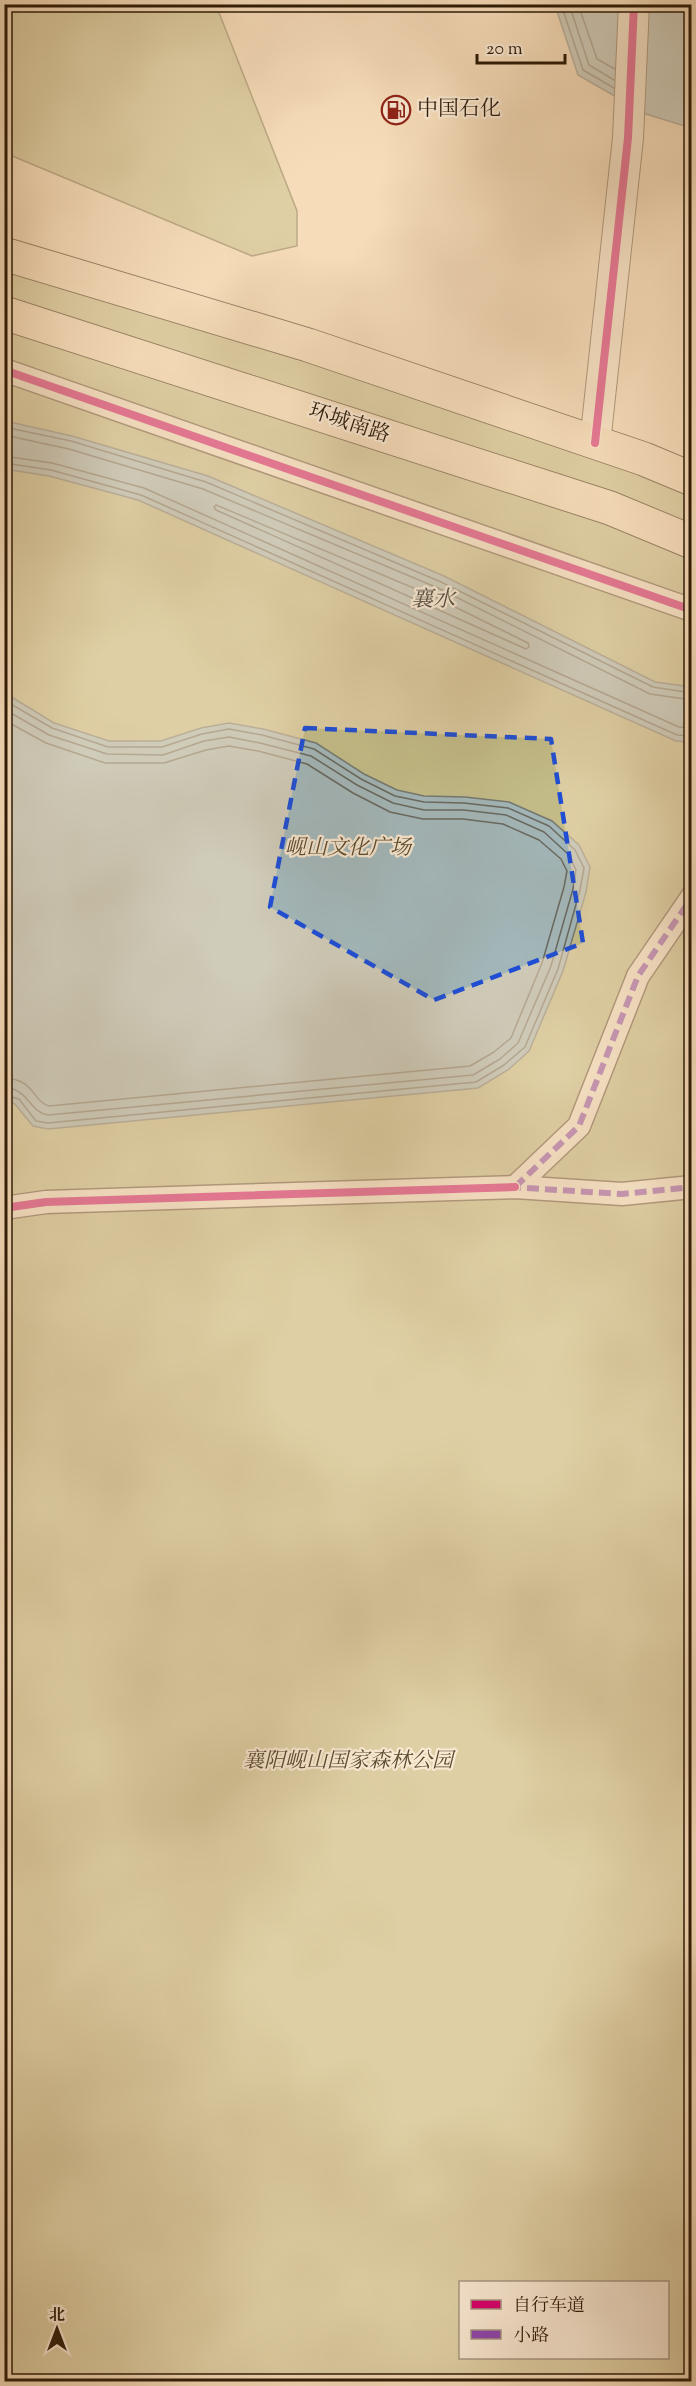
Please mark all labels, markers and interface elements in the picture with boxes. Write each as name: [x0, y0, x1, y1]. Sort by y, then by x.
scale bar: [477, 27, 566, 65]
text: 20 m: [486, 37, 523, 63]
fuel station icon: 中国石化: [380, 94, 412, 126]
place label: 中国石化: [417, 95, 501, 125]
street label: 环城南路: [304, 397, 394, 451]
water label: 襄水: [411, 585, 457, 617]
park label: 岘山文化广场: [285, 834, 413, 864]
park label: 襄阳岘山国家森林公园: [243, 1747, 456, 1777]
legend: [459, 2281, 669, 2359]
text: 自行车道: [513, 2294, 585, 2320]
north arrow: [27, 2299, 87, 2359]
text: 北: [49, 2305, 65, 2328]
text: 小路: [513, 2324, 549, 2350]

